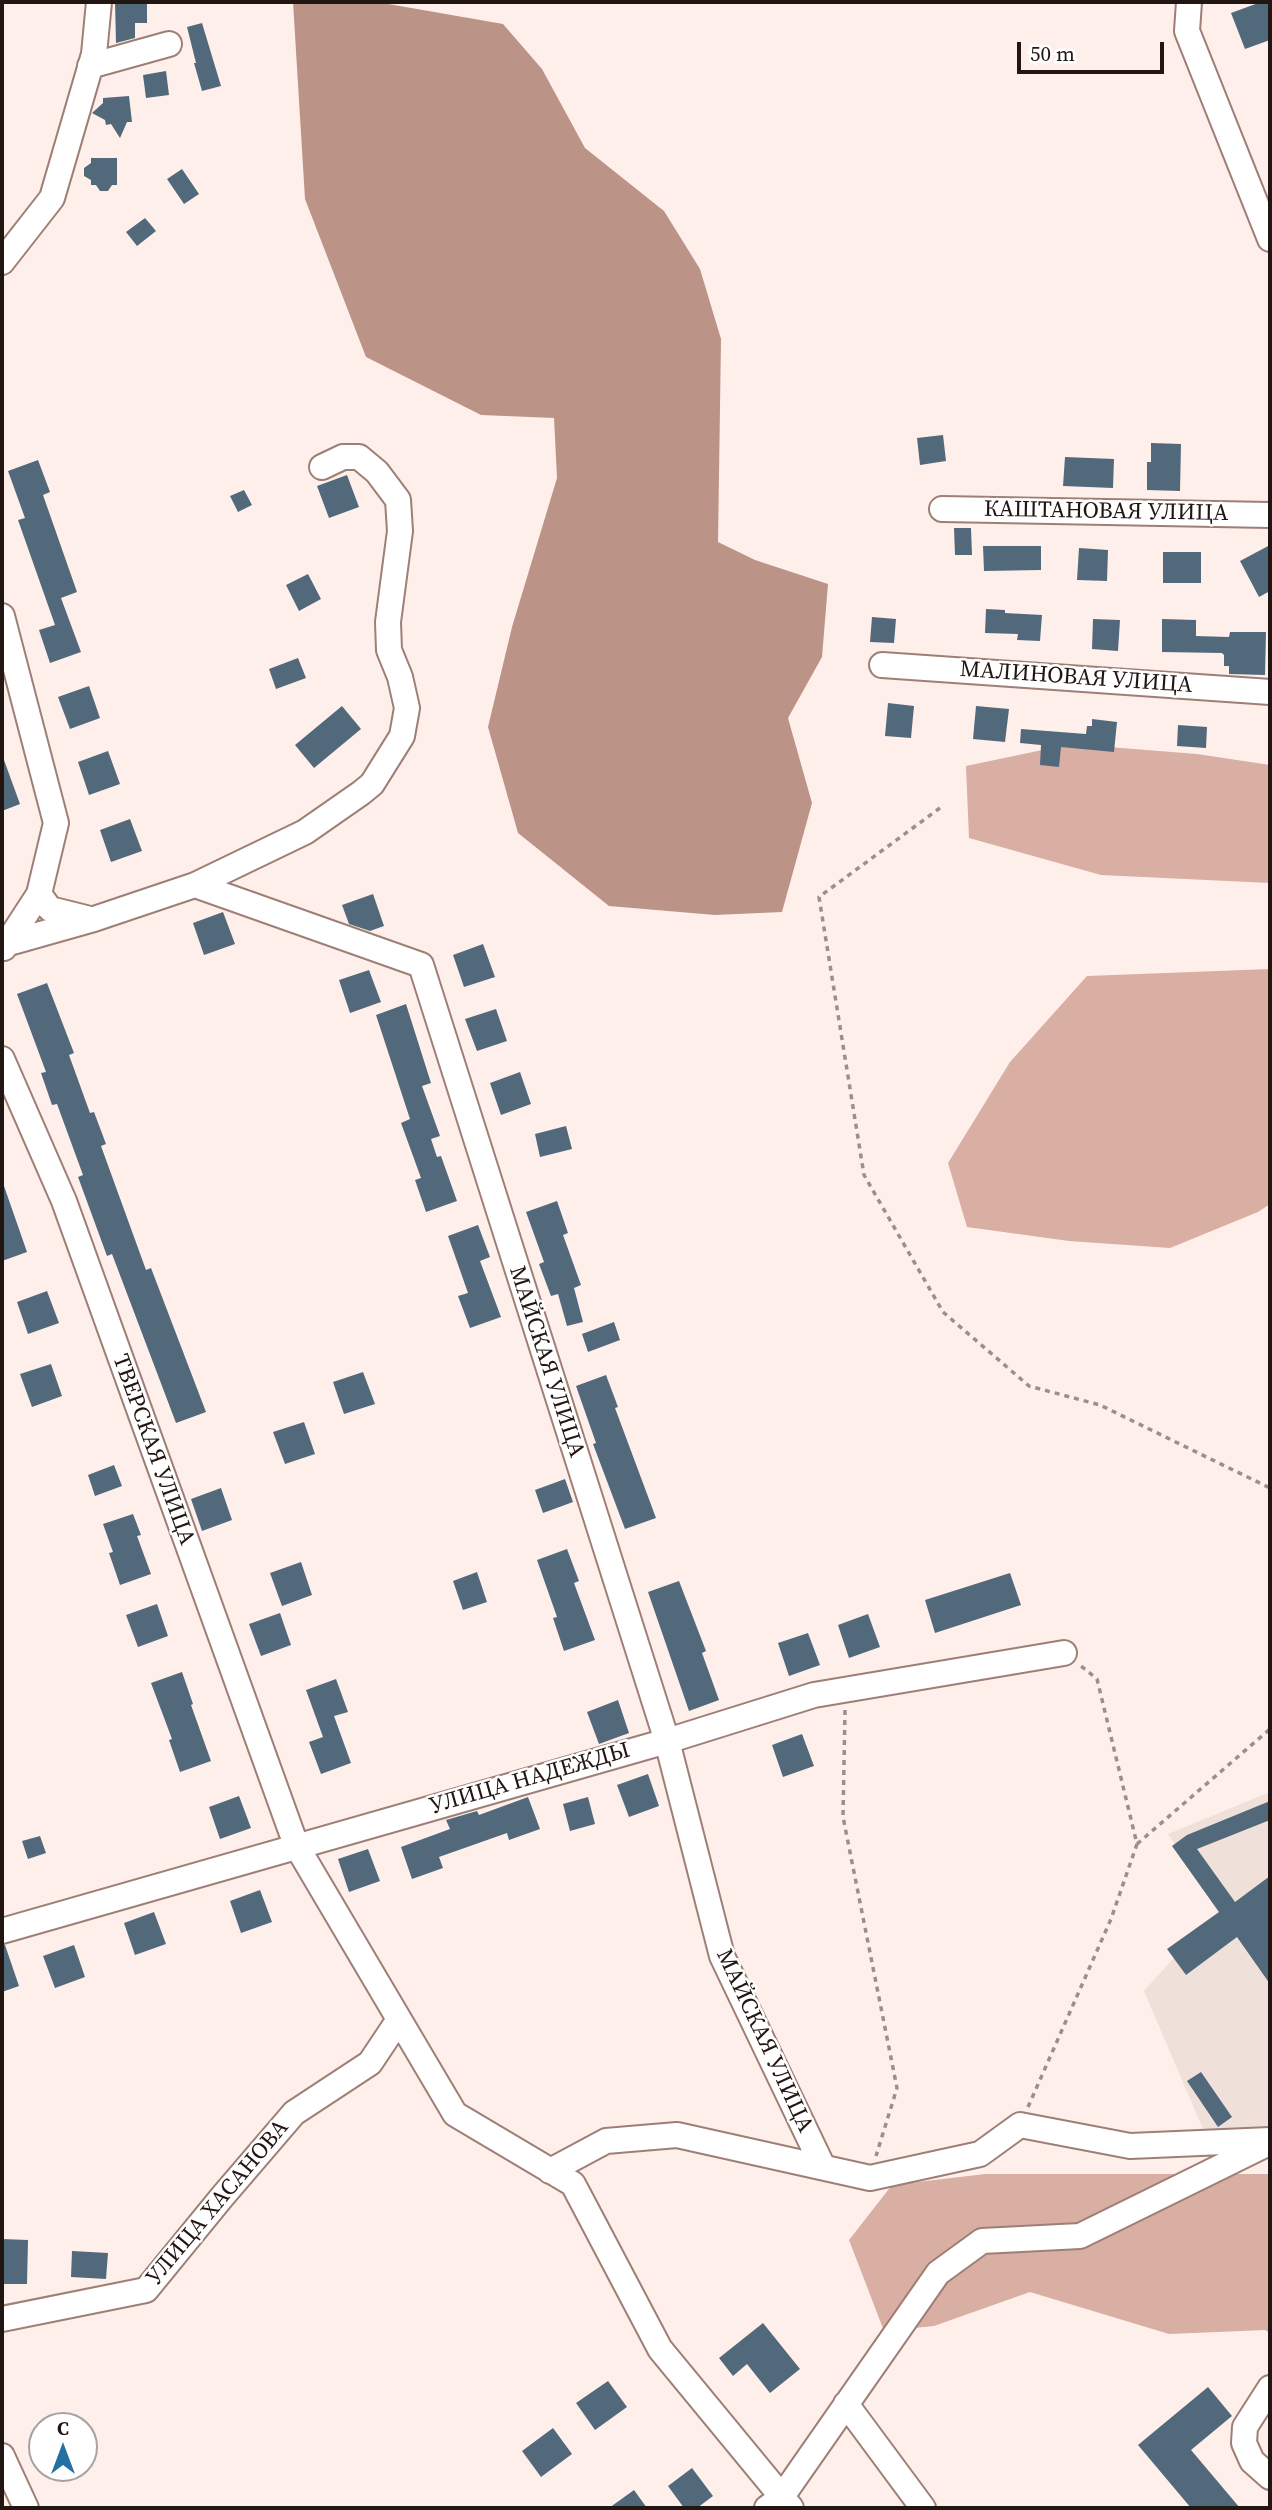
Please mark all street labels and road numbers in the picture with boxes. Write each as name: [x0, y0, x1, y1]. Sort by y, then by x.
street label: КАШТАНОВАЯ УЛИЦА: [983, 496, 1229, 528]
street label: МАЛИНОВАЯ УЛИЦА: [959, 656, 1193, 700]
street label: МАЙСКАЯ УЛИЦА: [502, 1263, 590, 1461]
street label: ТВЕРСКАЯ УЛИЦА: [106, 1351, 200, 1549]
street label: УЛИЦА НАДЕЖДЫ: [427, 1737, 633, 1821]
street label: МАЙСКАЯ УЛИЦА: [709, 1945, 819, 2137]
street label: УЛИЦА ХАСАНОВА: [141, 2115, 295, 2291]

